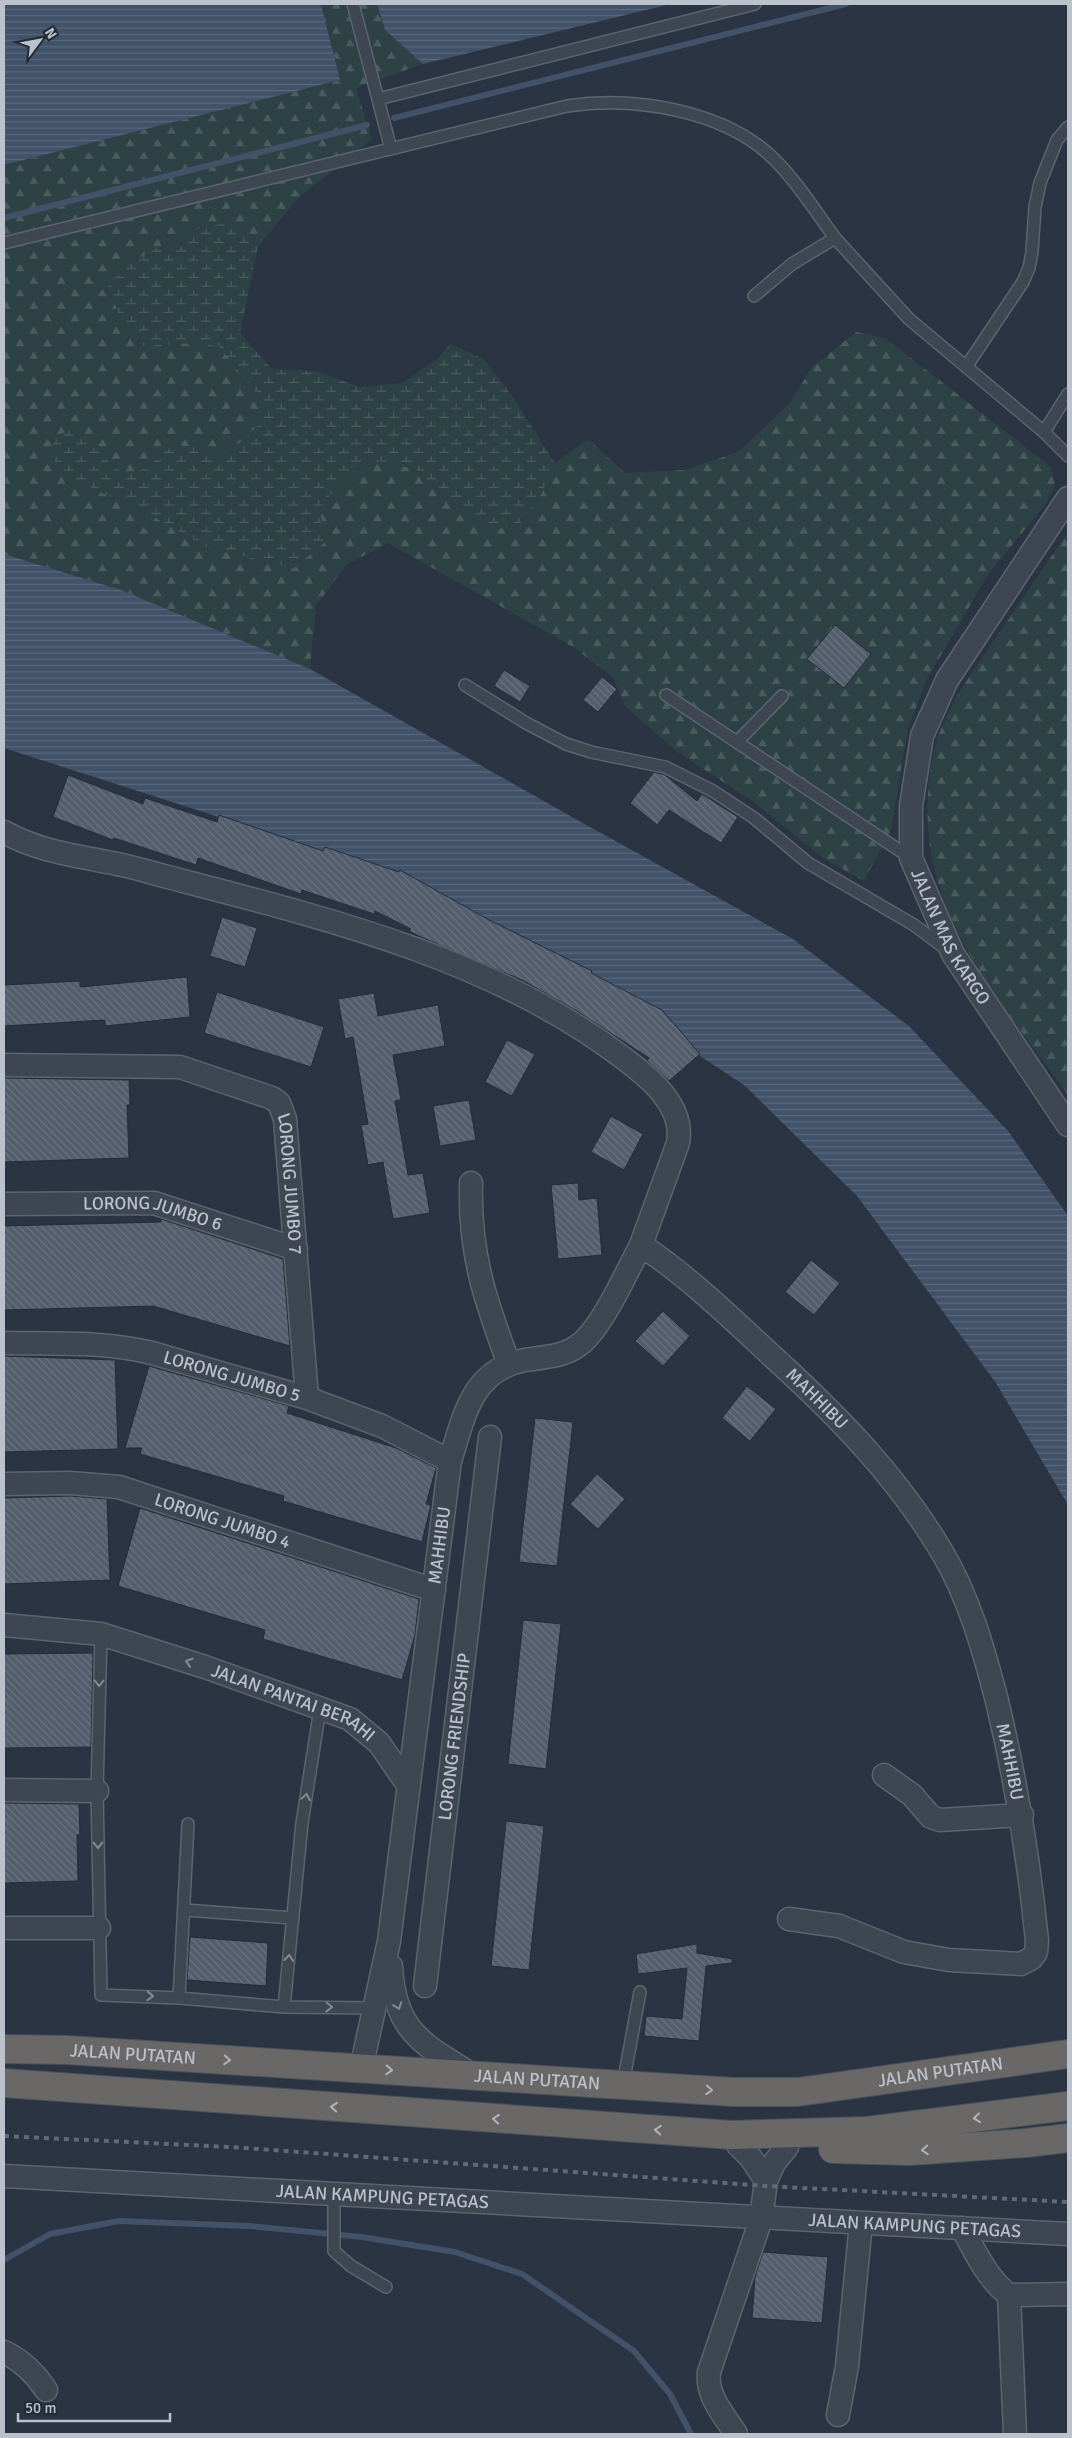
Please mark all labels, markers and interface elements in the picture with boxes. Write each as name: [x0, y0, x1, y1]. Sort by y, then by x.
north arrow: [15, 15, 65, 65]
text: N: [41, 25, 60, 42]
street label: JALAN MAS KARGO: [906, 866, 995, 1009]
street label: LORONG JUMBO 7: [273, 1110, 307, 1256]
street label: LORONG JUMBO 6: [83, 1192, 225, 1235]
street label: LORONG JUMBO 5: [161, 1346, 303, 1407]
street label: MAHHIBU: [781, 1363, 853, 1434]
street label: LORONG JUMBO 4: [152, 1488, 294, 1553]
street label: MAHHIBU: [423, 1505, 455, 1585]
street label: LORONG FRIENDSHIP: [434, 1652, 475, 1822]
one-way arrow: [186, 1658, 194, 1668]
street label: JALAN PANTAI BERAHI: [208, 1659, 380, 1746]
one-way arrow: [94, 1679, 105, 1687]
street label: MAHHIBU: [991, 1721, 1028, 1802]
one-way arrow: [300, 1792, 311, 1800]
one-way arrow: [93, 1842, 103, 1850]
one-way arrow: [283, 1954, 294, 1962]
one-way arrow: [146, 1991, 154, 2002]
one-way arrow: [392, 2001, 402, 2010]
one-way arrow: [325, 2002, 333, 2013]
street label: JALAN PUTATAN: [69, 2039, 197, 2069]
street label: JALAN PUTATAN: [876, 2052, 1004, 2092]
one-way arrow: [223, 2055, 231, 2066]
one-way arrow: [386, 2065, 394, 2076]
street label: JALAN PUTATAN: [473, 2065, 601, 2095]
one-way arrow: [705, 2085, 713, 2096]
one-way arrow: [330, 2102, 338, 2113]
one-way arrow: [973, 2112, 981, 2123]
one-way arrow: [492, 2114, 500, 2125]
one-way arrow: [654, 2125, 662, 2136]
one-way arrow: [921, 2144, 929, 2155]
street label: JALAN KAMPUNG PETAGAS: [275, 2180, 489, 2213]
street label: JALAN KAMPUNG PETAGAS: [808, 2209, 1022, 2242]
scale bar: [18, 2390, 170, 2422]
text: 50 m: [25, 2399, 56, 2417]

